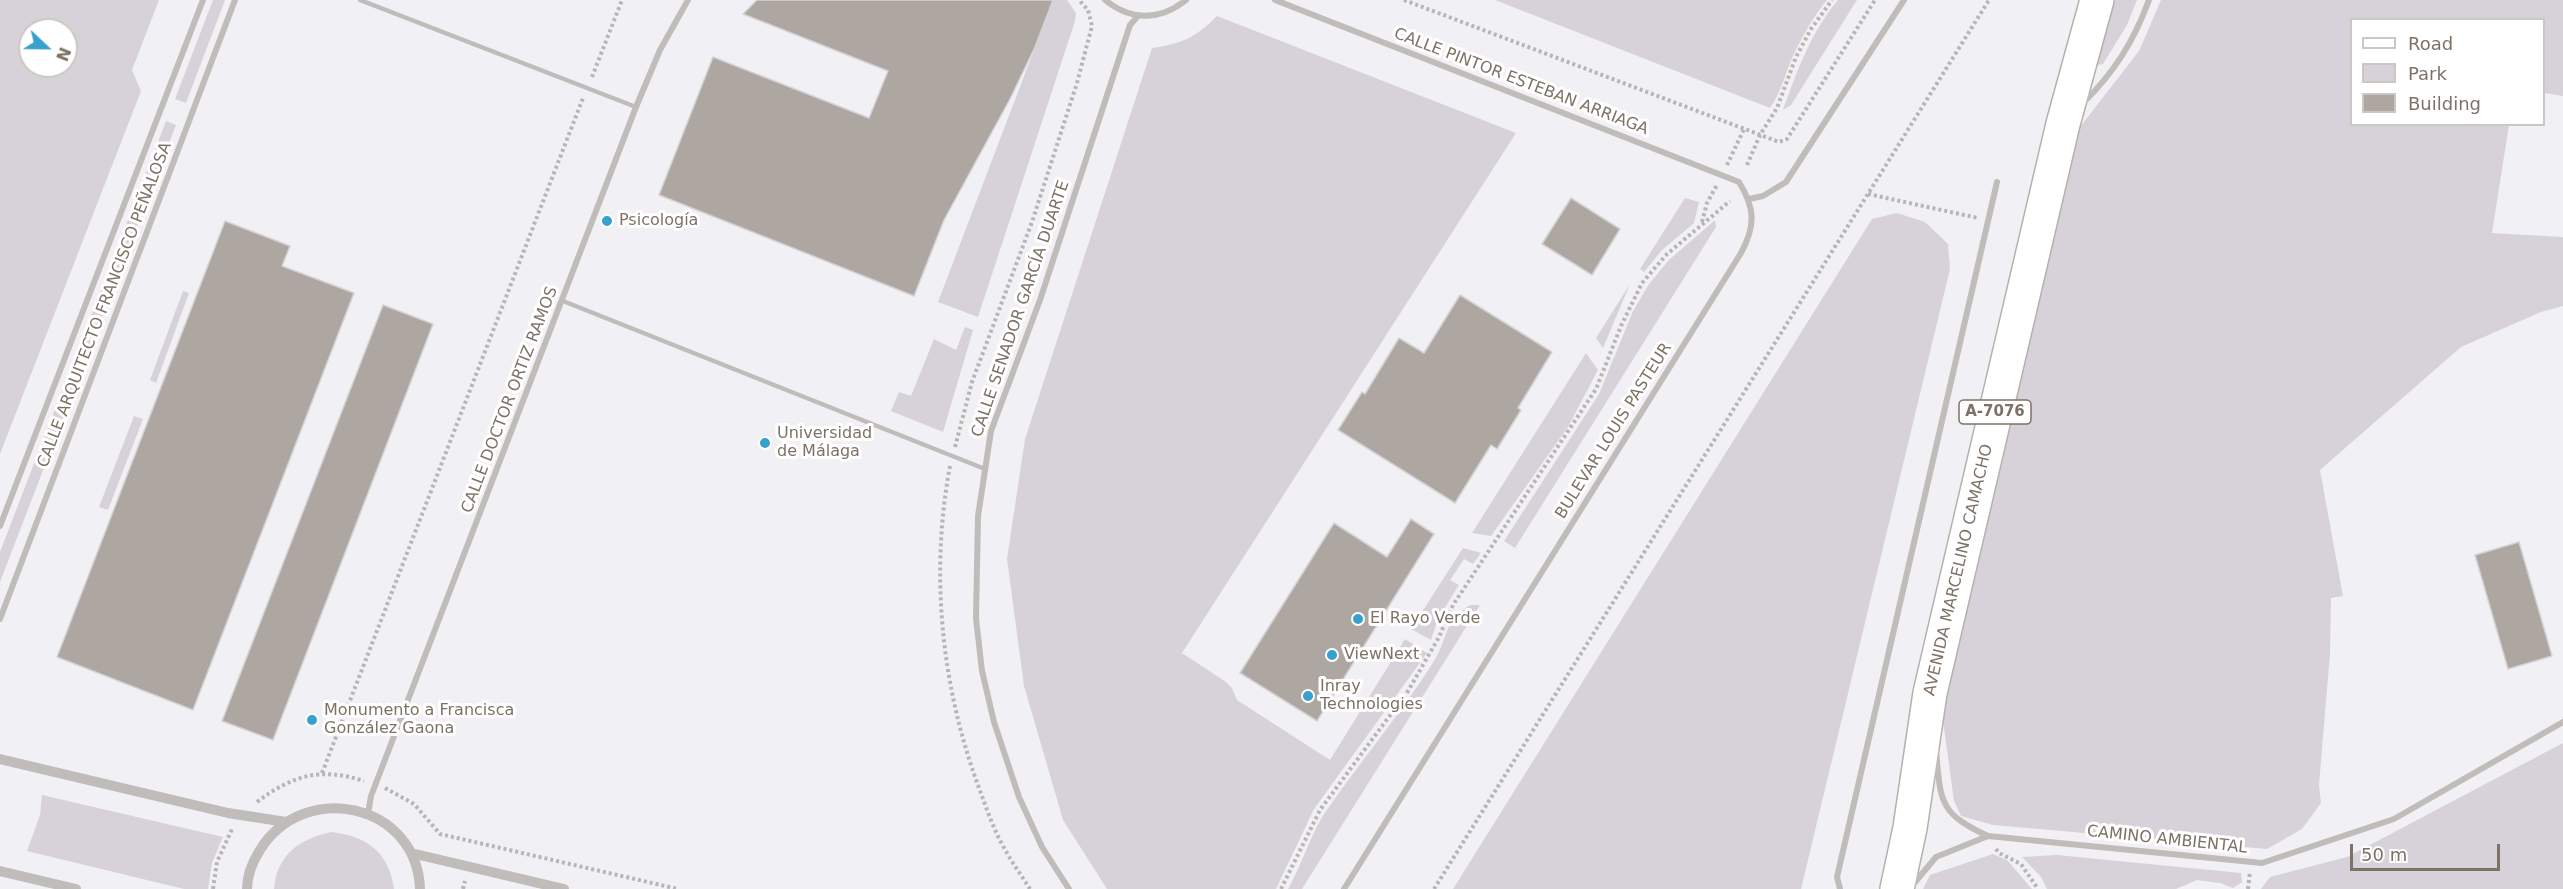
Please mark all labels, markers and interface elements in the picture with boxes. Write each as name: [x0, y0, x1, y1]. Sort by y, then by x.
north arrow: [18, 18, 78, 78]
legend: [2350, 18, 2545, 126]
street label: CALLE PINTOR ESTEBAN ARRIAGA: [1391, 24, 1651, 140]
text: Road: [2408, 33, 2453, 54]
text: N: [52, 44, 75, 64]
text: Park: [2408, 63, 2447, 84]
text: Building: [2408, 93, 2481, 114]
street label: CALLE ARQUITECTO FRANCISCO PEÑALOSA: [34, 139, 176, 471]
street label: CALLE SENADOR GARCÍA DUARTE: [968, 178, 1074, 440]
place label: Psicología: [619, 211, 698, 231]
marker: Psicología: [600, 214, 614, 228]
street label: CALLE DOCTOR ORTIZ RAMOS: [458, 284, 562, 516]
street label: BULEVAR LOUIS PASTEUR: [1552, 339, 1676, 523]
road number: A-7076: [1959, 400, 2031, 424]
place label: Universidad de Málaga: [777, 424, 872, 462]
marker: Universidad de Málaga: [758, 436, 772, 450]
street label: AVENIDA MARCELINO CAMACHO: [1921, 442, 1997, 698]
place label: El Rayo Verde: [1370, 609, 1480, 629]
marker: El Rayo Verde: [1351, 612, 1365, 626]
place label: ViewNext: [1344, 645, 1419, 665]
marker: ViewNext: [1325, 648, 1339, 662]
place label: Inray Technologies: [1320, 677, 1423, 715]
marker: Inray Technologies: [1301, 689, 1315, 703]
place label: Monumento a Francisca González Gaona: [324, 701, 514, 739]
marker: Monumento a Francisca González Gaona: [305, 713, 319, 727]
street label: CAMINO AMBIENTAL: [2086, 822, 2248, 858]
scale bar: [2353, 832, 2503, 870]
text: 50 m: [2361, 844, 2407, 865]

